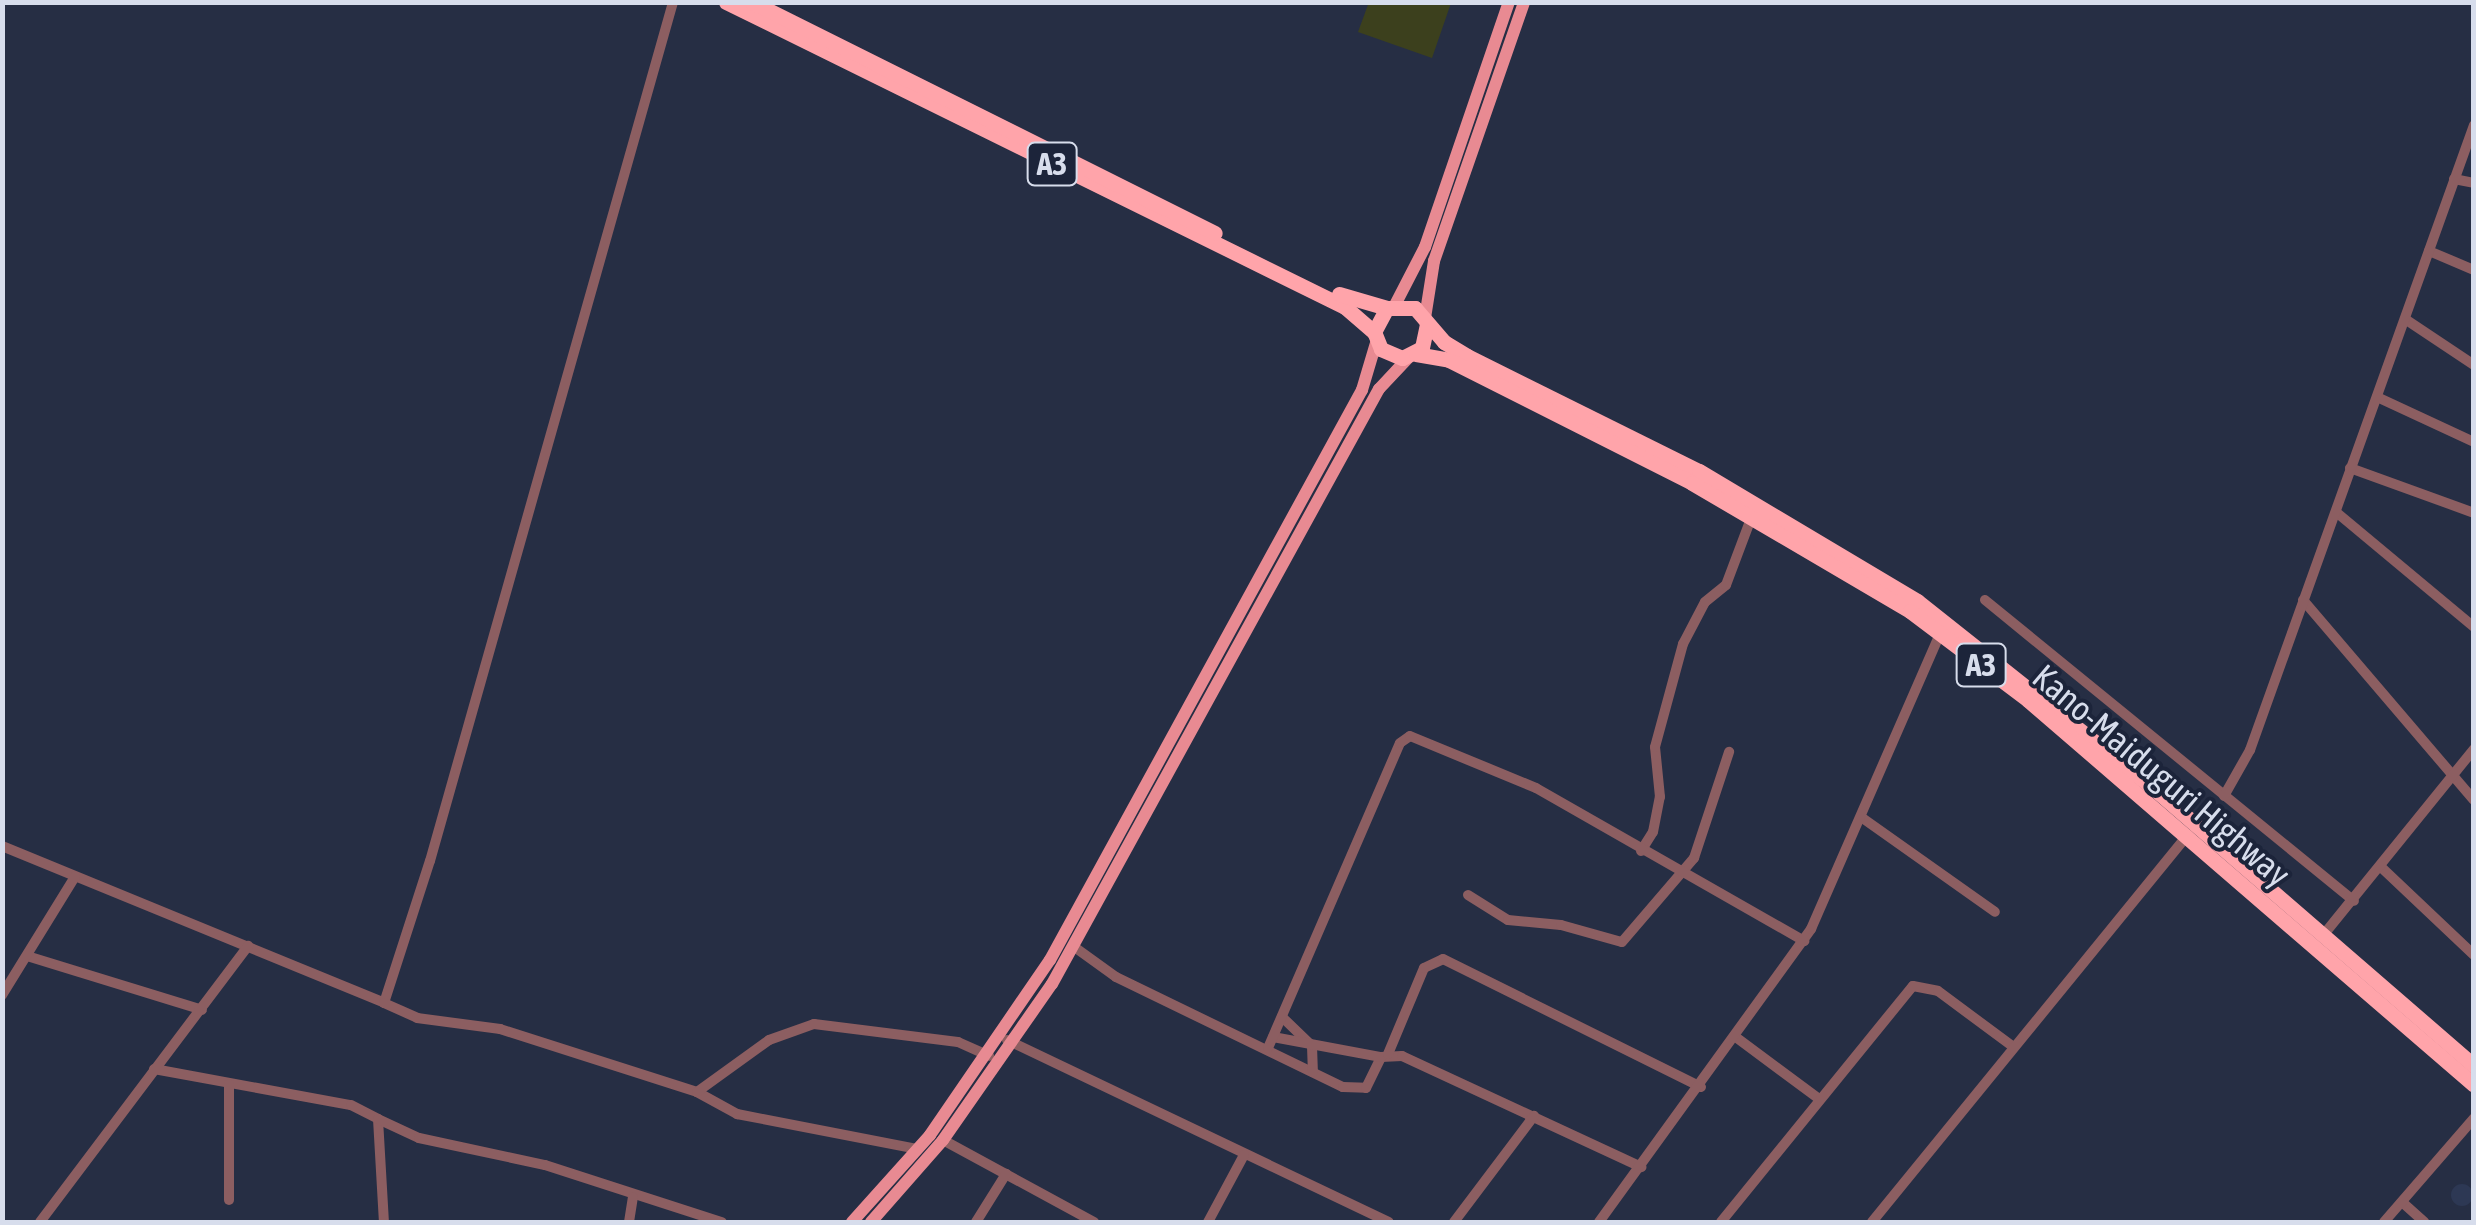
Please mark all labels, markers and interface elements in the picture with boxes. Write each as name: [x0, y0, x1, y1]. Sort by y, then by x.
road number: A3: [1024, 137, 1080, 191]
road number: A3: [1954, 638, 2008, 692]
street label: Kano-Maiduguri Highway: [2025, 655, 2299, 895]

